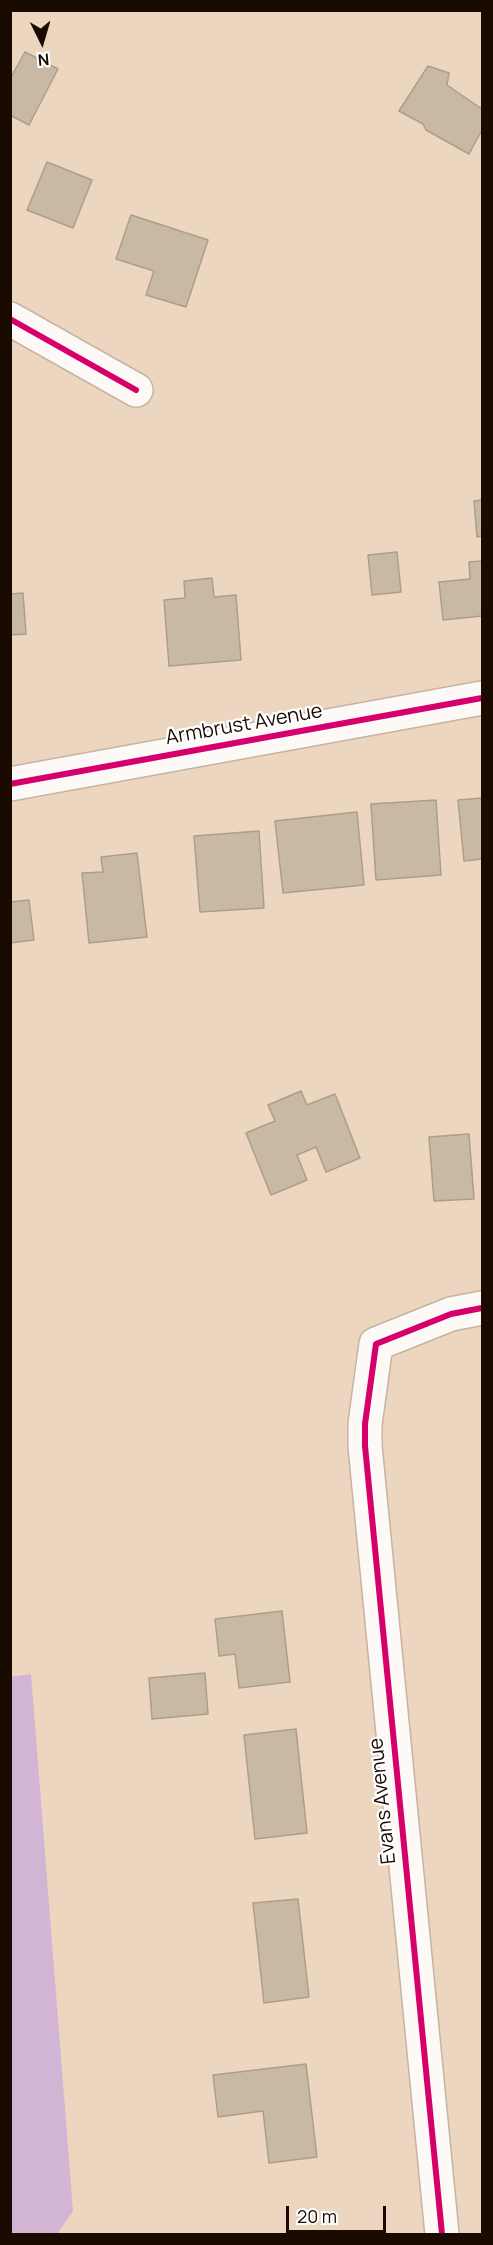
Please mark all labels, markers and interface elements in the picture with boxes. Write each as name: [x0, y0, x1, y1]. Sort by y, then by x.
north arrow: [12, 12, 72, 72]
text: N: [37, 48, 50, 71]
street label: Armbrust Avenue: [164, 699, 324, 751]
street label: Evans Avenue: [364, 1737, 402, 1865]
scale bar: [289, 2194, 390, 2232]
text: 20 m: [297, 2204, 337, 2228]

